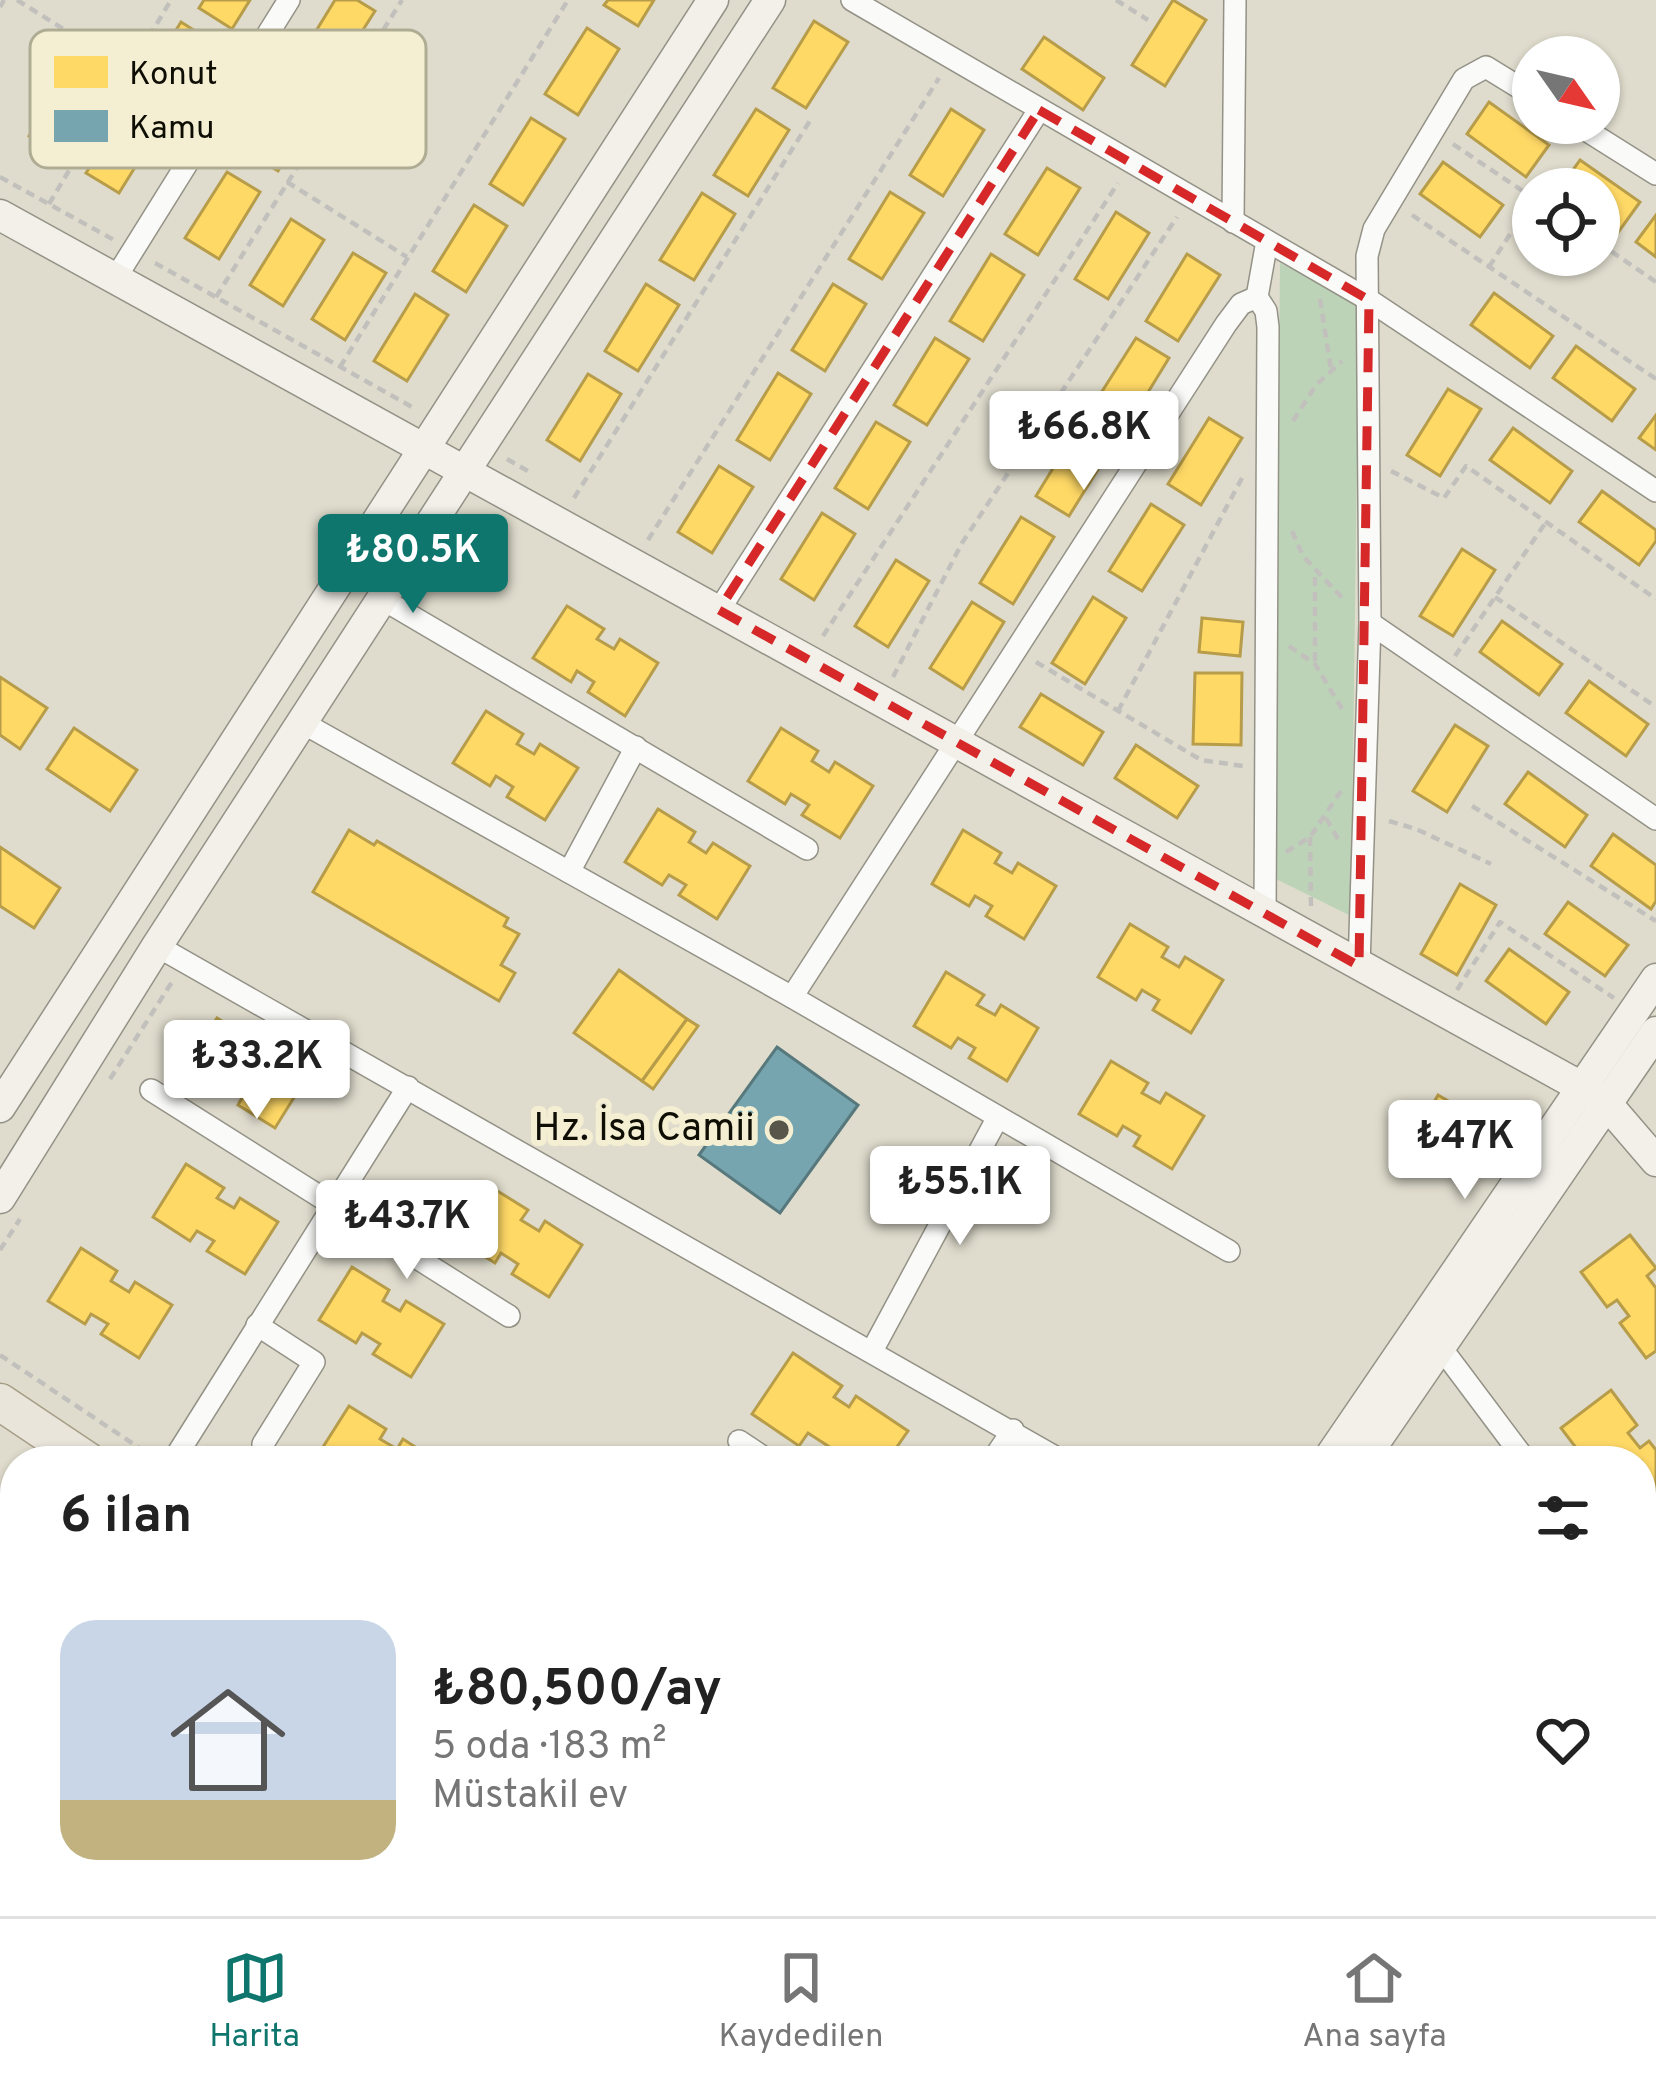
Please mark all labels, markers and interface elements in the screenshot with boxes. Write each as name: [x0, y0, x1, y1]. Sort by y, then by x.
legend: [30, 30, 426, 168]
north arrow: [1512, 36, 1620, 144]
map controls: [1512, 36, 1620, 276]
text: Konut: [129, 55, 218, 97]
text: Kamu: [129, 109, 215, 151]
button: locate: [1512, 168, 1620, 276]
pin: ₺66.8K: [986, 391, 1182, 493]
text: ₺66.8K: [1016, 405, 1152, 454]
pin: ₺80.5K: [315, 514, 511, 616]
text: ₺80.5K: [345, 528, 481, 577]
pin: ₺33.2K: [159, 1020, 355, 1122]
text: ₺33.2K: [191, 1034, 323, 1083]
pin: ₺47K: [1394, 1100, 1536, 1202]
place label: Hz. İsa Camii: [533, 1104, 755, 1155]
text: ₺47K: [1415, 1114, 1515, 1163]
marker: Hz. İsa Camii: [766, 1117, 792, 1143]
pin: ₺55.1K: [862, 1146, 1058, 1248]
text: ₺55.1K: [897, 1160, 1023, 1209]
pin: ₺43.7K: [309, 1180, 505, 1282]
text: ₺43.7K: [343, 1194, 471, 1243]
icon: filters: [1530, 1485, 1596, 1551]
text: 6 ilan: [60, 1486, 192, 1551]
text: ₺80,500/ay: [432, 1659, 722, 1724]
icon: home: [156, 1668, 300, 1812]
icon: heart: [1530, 1707, 1596, 1773]
text: 5 oda · 183 m²: [432, 1724, 667, 1773]
text: Müstakil ev: [432, 1773, 628, 1822]
tab: Harita: [209, 1945, 300, 2059]
tab: Kaydedilen: [719, 1945, 884, 2059]
tab: Ana sayfa: [1302, 1945, 1447, 2059]

